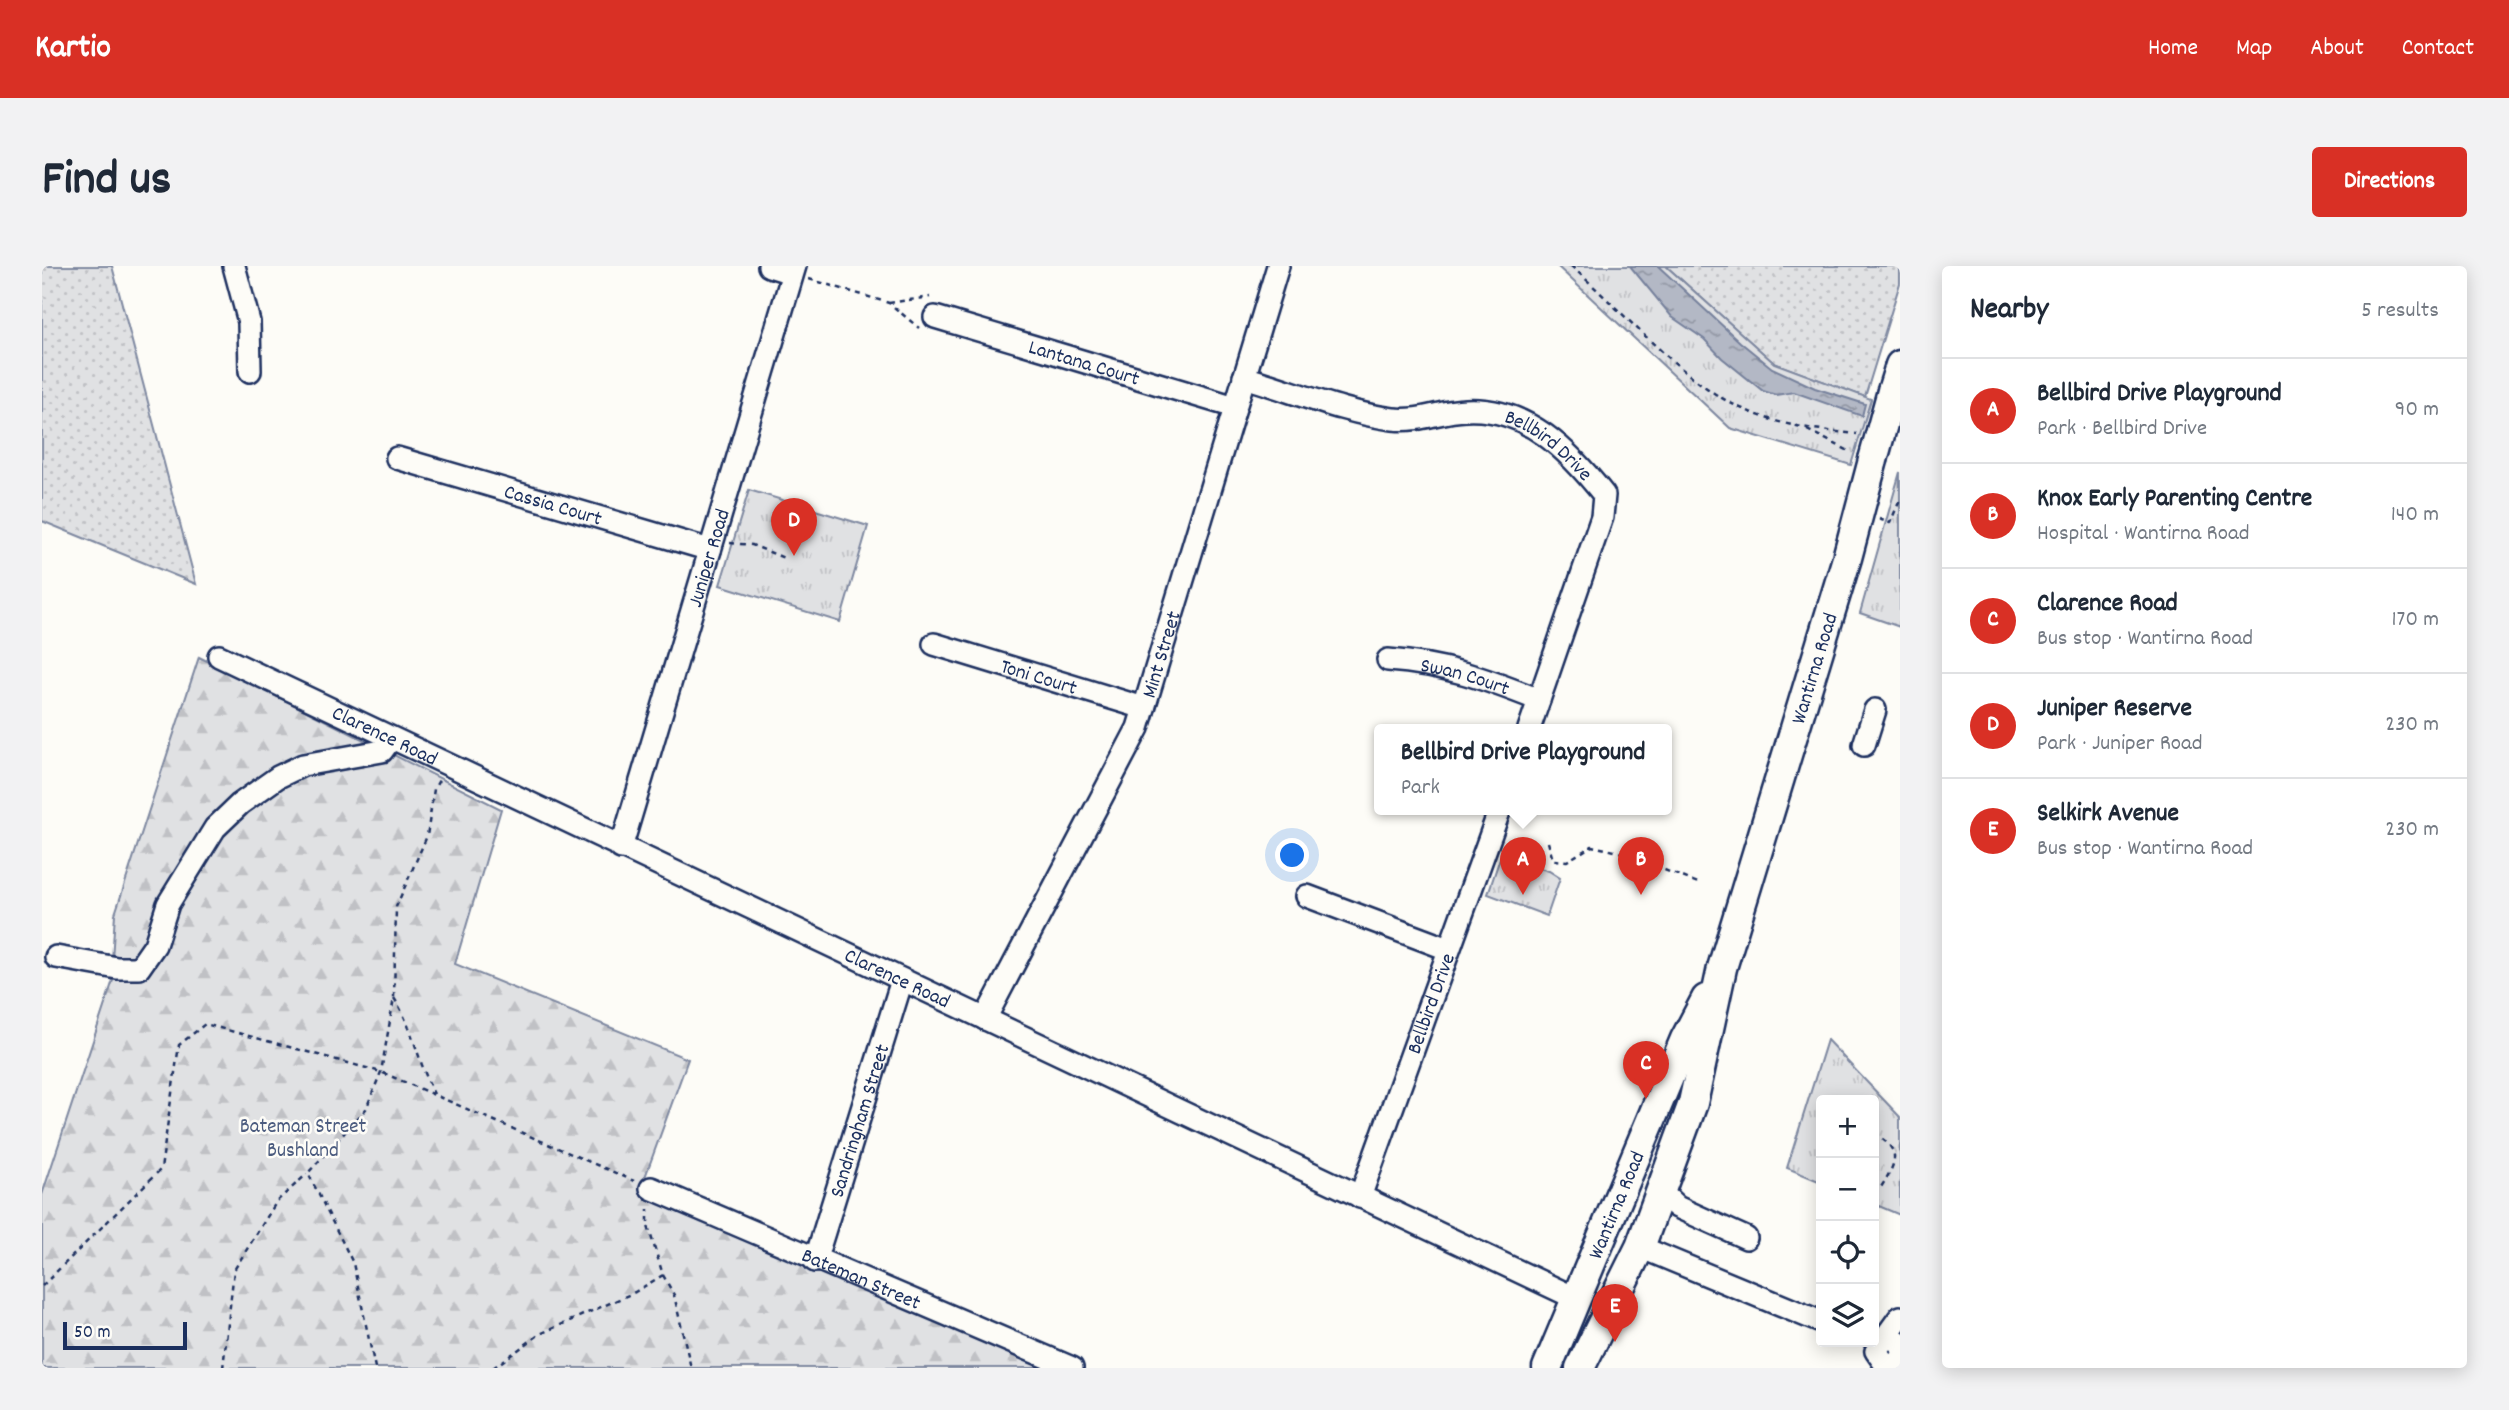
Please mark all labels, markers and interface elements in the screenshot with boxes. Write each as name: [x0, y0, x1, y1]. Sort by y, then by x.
text: Kartio: [35, 26, 111, 73]
text: Home: [2148, 32, 2198, 66]
text: Map: [2236, 32, 2272, 66]
text: About: [2310, 32, 2364, 66]
text: Contact: [2402, 32, 2474, 66]
text: Find us: [42, 147, 171, 217]
button: Directions: [2312, 147, 2467, 217]
text: Nearby: [1970, 290, 2048, 333]
text: 5 results: [2361, 295, 2439, 328]
street label: Lantana Court: [1024, 334, 1143, 396]
text: Bellbird Drive Playground: [2037, 376, 2282, 413]
text: A: [1987, 394, 1999, 427]
text: 90 m: [2395, 394, 2439, 427]
street label: Bellbird Drive: [1500, 404, 1598, 489]
text: Park · Bellbird Drive: [2037, 413, 2207, 446]
street label: Cassia Court: [500, 478, 605, 536]
text: Knox Early Parenting Centre: [2037, 481, 2312, 518]
pin: D: [771, 498, 817, 556]
text: B: [1988, 499, 1998, 532]
text: 140 m: [2391, 499, 2439, 532]
street label: Juniper Road: [682, 506, 740, 611]
text: Hospital · Wantirna Road: [2037, 518, 2250, 551]
text: Clarence Road: [2037, 586, 2178, 623]
text: C: [1987, 604, 1999, 637]
text: 170 m: [2392, 604, 2439, 637]
street label: Mint Street: [1136, 608, 1191, 702]
street label: Wantirna Road: [1785, 610, 1847, 728]
text: Bus stop · Wantirna Road: [2037, 623, 2253, 656]
street label: Swan Court: [1418, 652, 1513, 705]
street label: Toni Court: [996, 653, 1081, 705]
text: Juniper Reserve: [2037, 691, 2192, 728]
street label: Clarence Road: [326, 700, 442, 775]
text: D: [1987, 709, 1999, 742]
text: 230 m: [2385, 709, 2439, 742]
popup: [1374, 724, 1672, 815]
text: Park · Juniper Road: [2037, 728, 2203, 761]
text: Bellbird Drive Playground: [1401, 735, 1645, 772]
text: Park: [1401, 772, 1440, 805]
text: Selkirk Avenue: [2037, 796, 2179, 833]
text: E: [1988, 814, 1998, 847]
text: 230 m: [2385, 814, 2439, 847]
text: Bus stop · Wantirna Road: [2037, 833, 2253, 866]
pin: A: [1500, 837, 1546, 895]
pin: B: [1618, 837, 1664, 895]
your location: [1275, 838, 1309, 872]
street label: Clarence Road: [839, 942, 954, 1018]
street label: Bellbird Drive: [1401, 950, 1465, 1059]
street label: Sandringham Street: [823, 1041, 899, 1202]
pin: C: [1623, 1041, 1669, 1099]
map controls: [1816, 1095, 1879, 1347]
button: +: [1816, 1095, 1879, 1158]
park label: Bateman Street Bushland: [240, 1113, 367, 1167]
street label: Wantirna Road: [1582, 1147, 1654, 1265]
button: −: [1816, 1158, 1879, 1221]
button: locate: [1816, 1221, 1879, 1284]
street label: Bateman Street: [796, 1242, 925, 1320]
pin: E: [1592, 1284, 1638, 1342]
button: layers: [1816, 1284, 1879, 1347]
scale bar: [63, 1319, 187, 1351]
text: 50 m: [74, 1320, 111, 1347]

